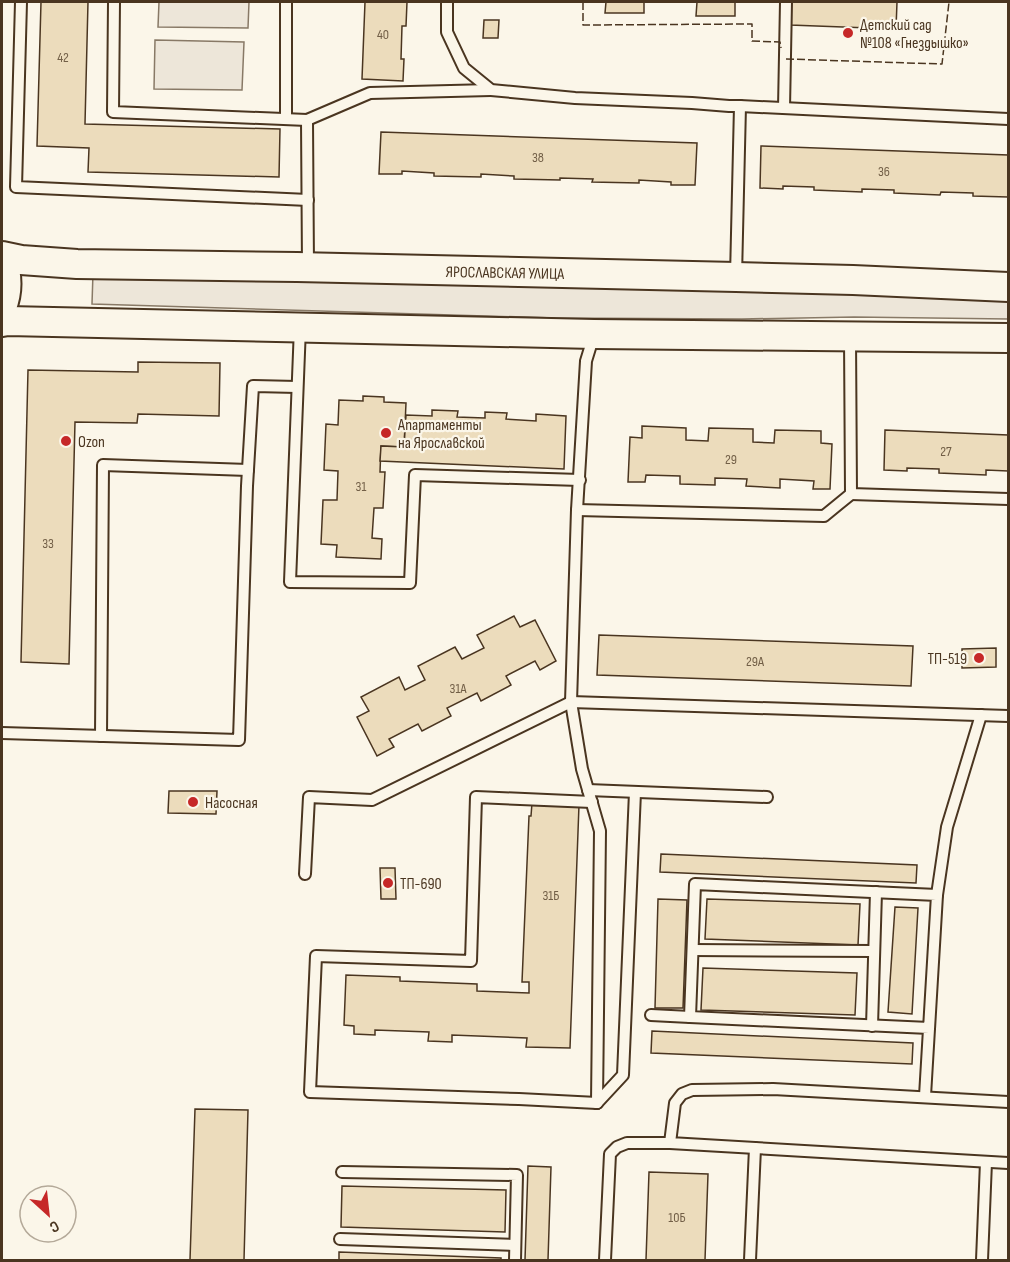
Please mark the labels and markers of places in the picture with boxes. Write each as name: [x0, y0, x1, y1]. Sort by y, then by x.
place label: Детский сад №108 «Гнездышко»: [860, 16, 969, 53]
marker: Детский сад №108 «Гнездышко»: [841, 26, 855, 40]
place label: Апартаменты на Ярославской: [397, 416, 485, 453]
marker: Апартаменты на Ярославской: [379, 426, 393, 440]
place label: Ozon: [78, 433, 105, 452]
marker: Ozon: [59, 434, 73, 448]
place label: ТП-519: [927, 650, 967, 669]
marker: ТП-519: [972, 651, 986, 665]
place label: Насосная: [205, 794, 258, 813]
marker: Насосная: [186, 795, 200, 809]
place label: ТП-690: [400, 875, 442, 894]
marker: ТП-690: [381, 876, 395, 890]

